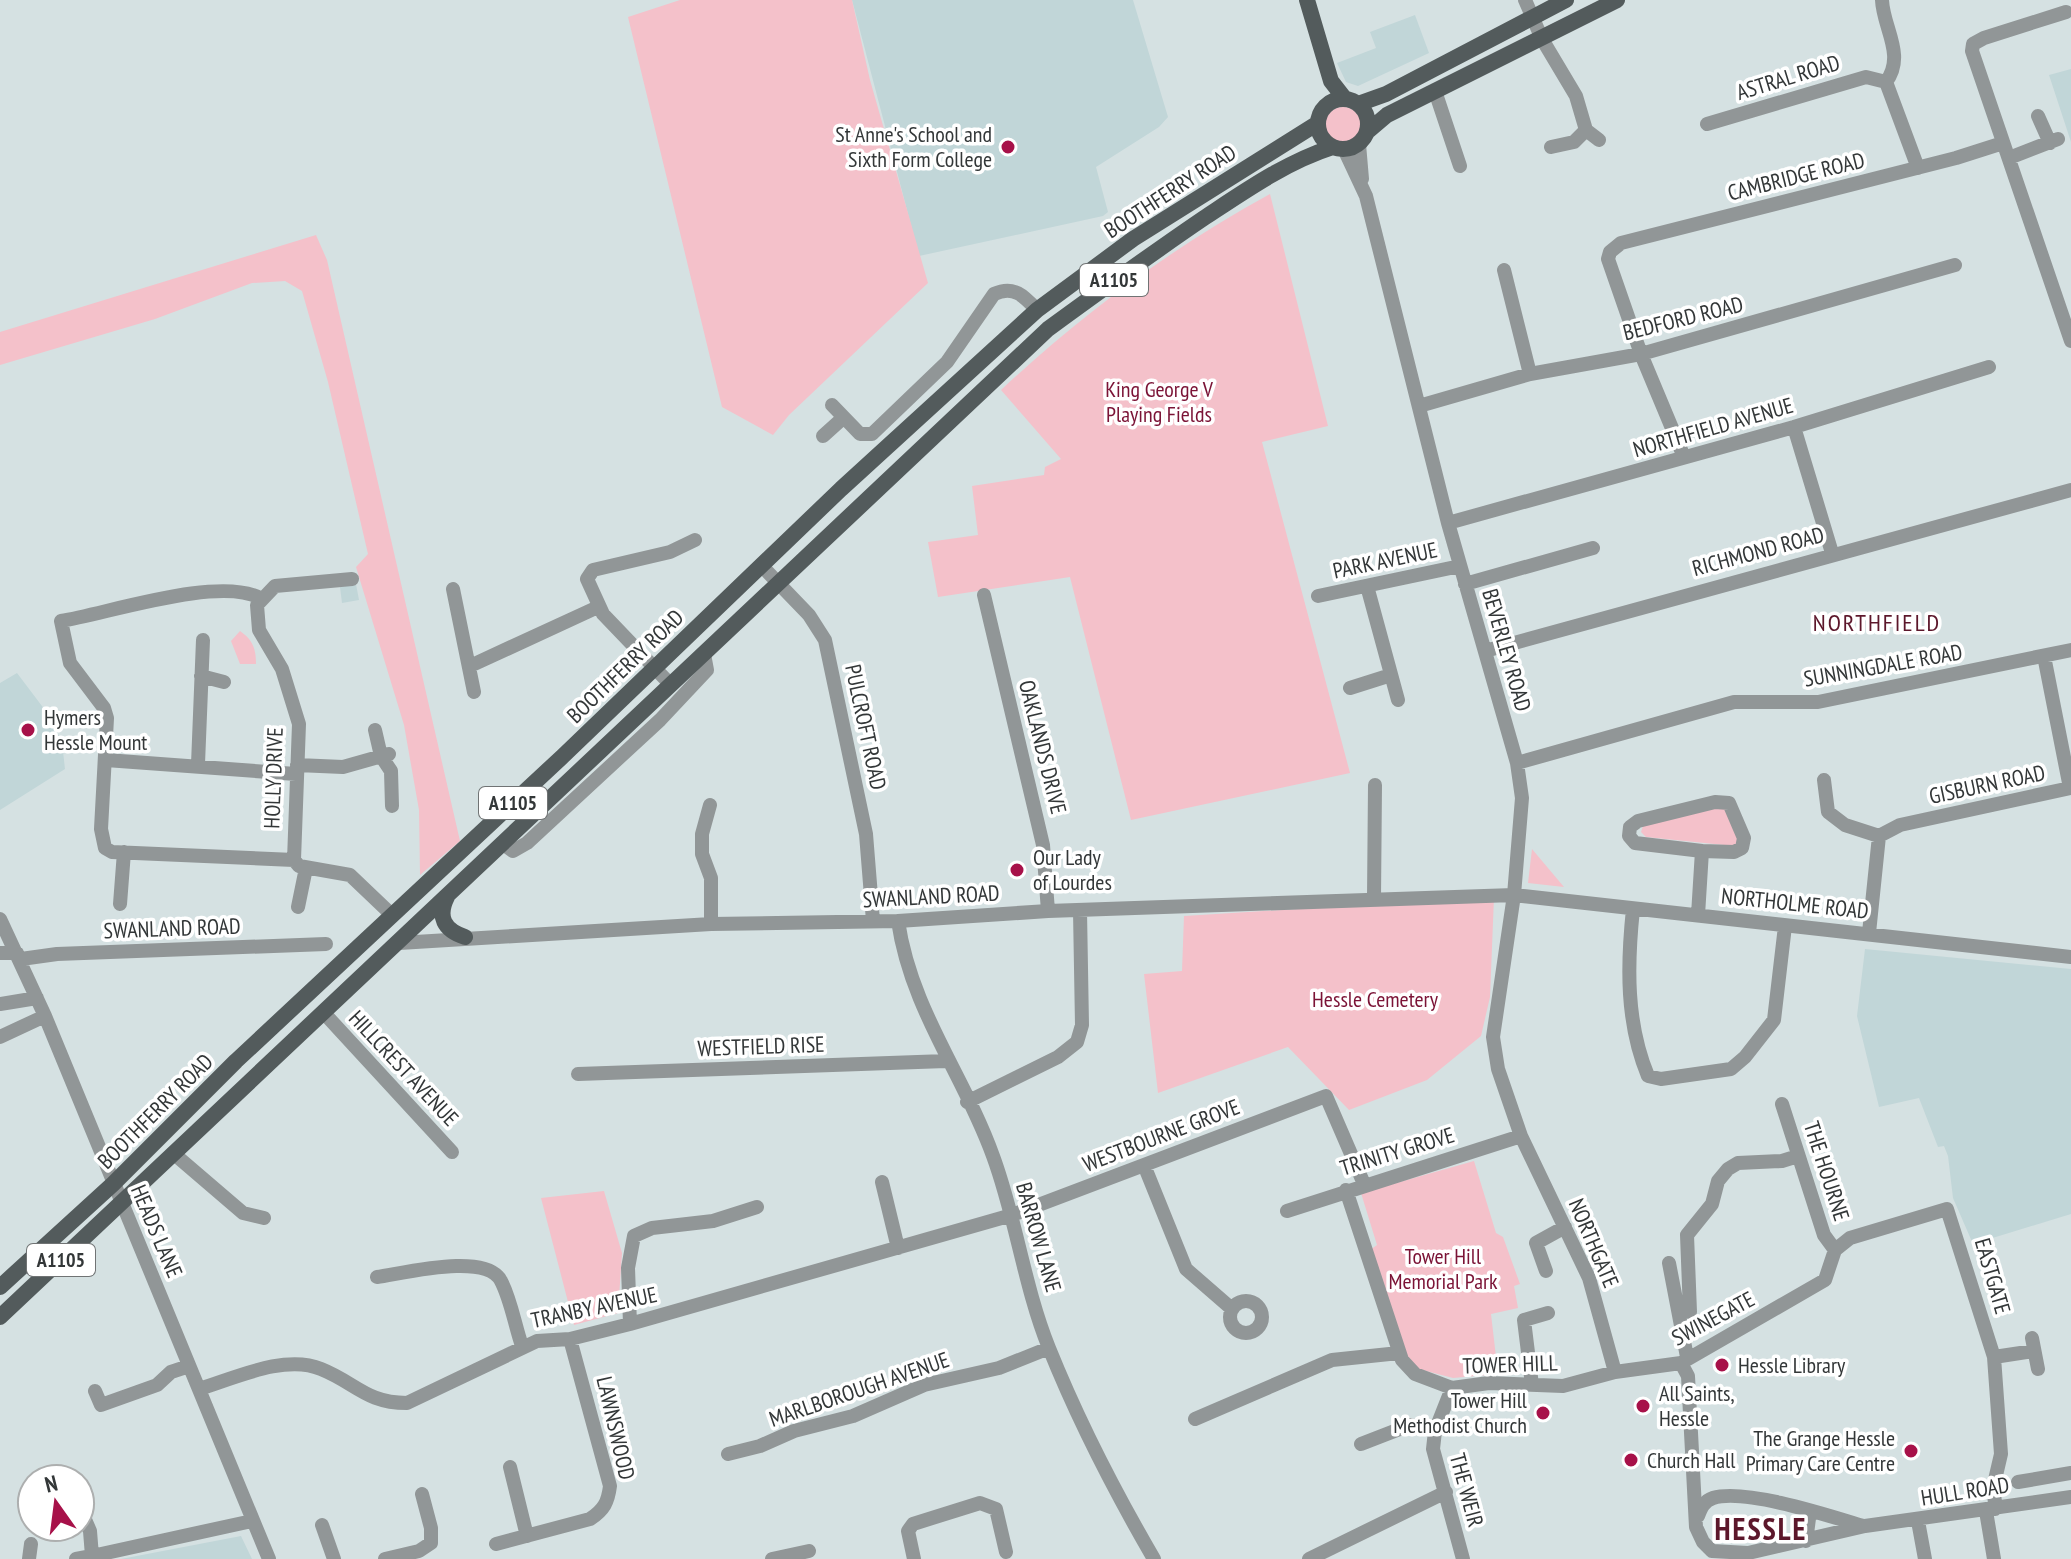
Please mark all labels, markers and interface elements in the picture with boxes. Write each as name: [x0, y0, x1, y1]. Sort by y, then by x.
street label: ASTRAL ROAD: [1733, 48, 1843, 106]
place label: St Anne's School and Sixth Form College: [835, 120, 992, 173]
marker: St Anne's School and Sixth Form College: [999, 138, 1017, 156]
street label: BOOTHFERRY ROAD: [1099, 138, 1241, 244]
street label: CAMBRIDGE ROAD: [1725, 145, 1867, 207]
road number: A1105: [1080, 264, 1148, 296]
street label: BEDFORD ROAD: [1620, 290, 1746, 346]
park label: King George V Playing Fields: [1105, 375, 1214, 428]
street label: NORTHFIELD AVENUE: [1630, 391, 1796, 463]
street label: RICHMOND ROAD: [1689, 520, 1827, 582]
street label: PARK AVENUE: [1330, 535, 1440, 585]
street label: BEVERLEY ROAD: [1476, 585, 1538, 715]
street label: BOOTHFERRY ROAD: [561, 603, 689, 729]
district label: NORTHFIELD: [1813, 607, 1941, 638]
street label: SUNNINGDALE ROAD: [1801, 637, 1965, 693]
street label: PULCROFT ROAD: [839, 662, 893, 792]
street label: OAKLANDS DRIVE: [1013, 677, 1073, 817]
place label: Hymers Hessle Mount: [44, 703, 147, 756]
marker: Hymers Hessle Mount: [19, 721, 37, 739]
street label: HOLLY DRIVE: [257, 727, 289, 829]
street label: GISBURN ROAD: [1926, 758, 2048, 810]
road number: A1105: [479, 787, 547, 819]
place label: Our Lady of Lourdes: [1033, 843, 1112, 896]
marker: Our Lady of Lourdes: [1008, 861, 1026, 879]
street label: SWANLAND ROAD: [862, 878, 1000, 914]
street label: NORTHOLME ROAD: [1720, 881, 1870, 925]
street label: SWANLAND ROAD: [103, 912, 241, 944]
park label: Hessle Cemetery: [1312, 985, 1439, 1013]
street label: HILLCREST AVENUE: [343, 1004, 465, 1132]
street label: WESTFIELD RISE: [697, 1030, 825, 1062]
street label: BOOTHFERRY ROAD: [91, 1047, 219, 1175]
street label: WESTBOURNE GROVE: [1079, 1092, 1243, 1178]
street label: THE HOURNE: [1798, 1118, 1856, 1224]
street label: TRINITY GROVE: [1336, 1120, 1458, 1182]
street label: BARROW LANE: [1010, 1179, 1068, 1295]
street label: HEADS LANE: [125, 1180, 189, 1282]
street label: NORTHGATE: [1563, 1194, 1625, 1292]
street label: EASTGATE: [1969, 1235, 2017, 1317]
park label: Tower Hill Memorial Park: [1388, 1242, 1498, 1295]
road number: A1105: [27, 1244, 95, 1276]
street label: TRANBY AVENUE: [528, 1280, 660, 1334]
street label: SWINEGATE: [1667, 1285, 1759, 1351]
street label: MARLBOROUGH AVENUE: [765, 1345, 953, 1433]
street label: TOWER HILL: [1462, 1348, 1558, 1380]
place label: Hessle Library: [1738, 1351, 1846, 1379]
marker: Hessle Library: [1713, 1356, 1731, 1374]
street label: LAWNSWOOD: [591, 1374, 641, 1482]
place label: All Saints, Hessle: [1659, 1379, 1735, 1432]
place label: Tower Hill Methodist Church: [1393, 1386, 1528, 1439]
marker: All Saints, Hessle: [1634, 1397, 1652, 1415]
marker: Tower Hill Methodist Church: [1534, 1404, 1552, 1422]
place label: The Grange Hessle Primary Care Centre: [1746, 1424, 1895, 1477]
marker: The Grange Hessle Primary Care Centre: [1902, 1442, 1920, 1460]
place label: Church Hall: [1647, 1446, 1736, 1474]
street label: THE WEIR: [1444, 1450, 1490, 1530]
marker: Church Hall: [1622, 1451, 1640, 1469]
north arrow: [16, 1463, 96, 1543]
text: N: [42, 1469, 60, 1499]
street label: HULL ROAD: [1919, 1470, 2011, 1512]
district label: HESSLE: [1715, 1509, 1807, 1548]

